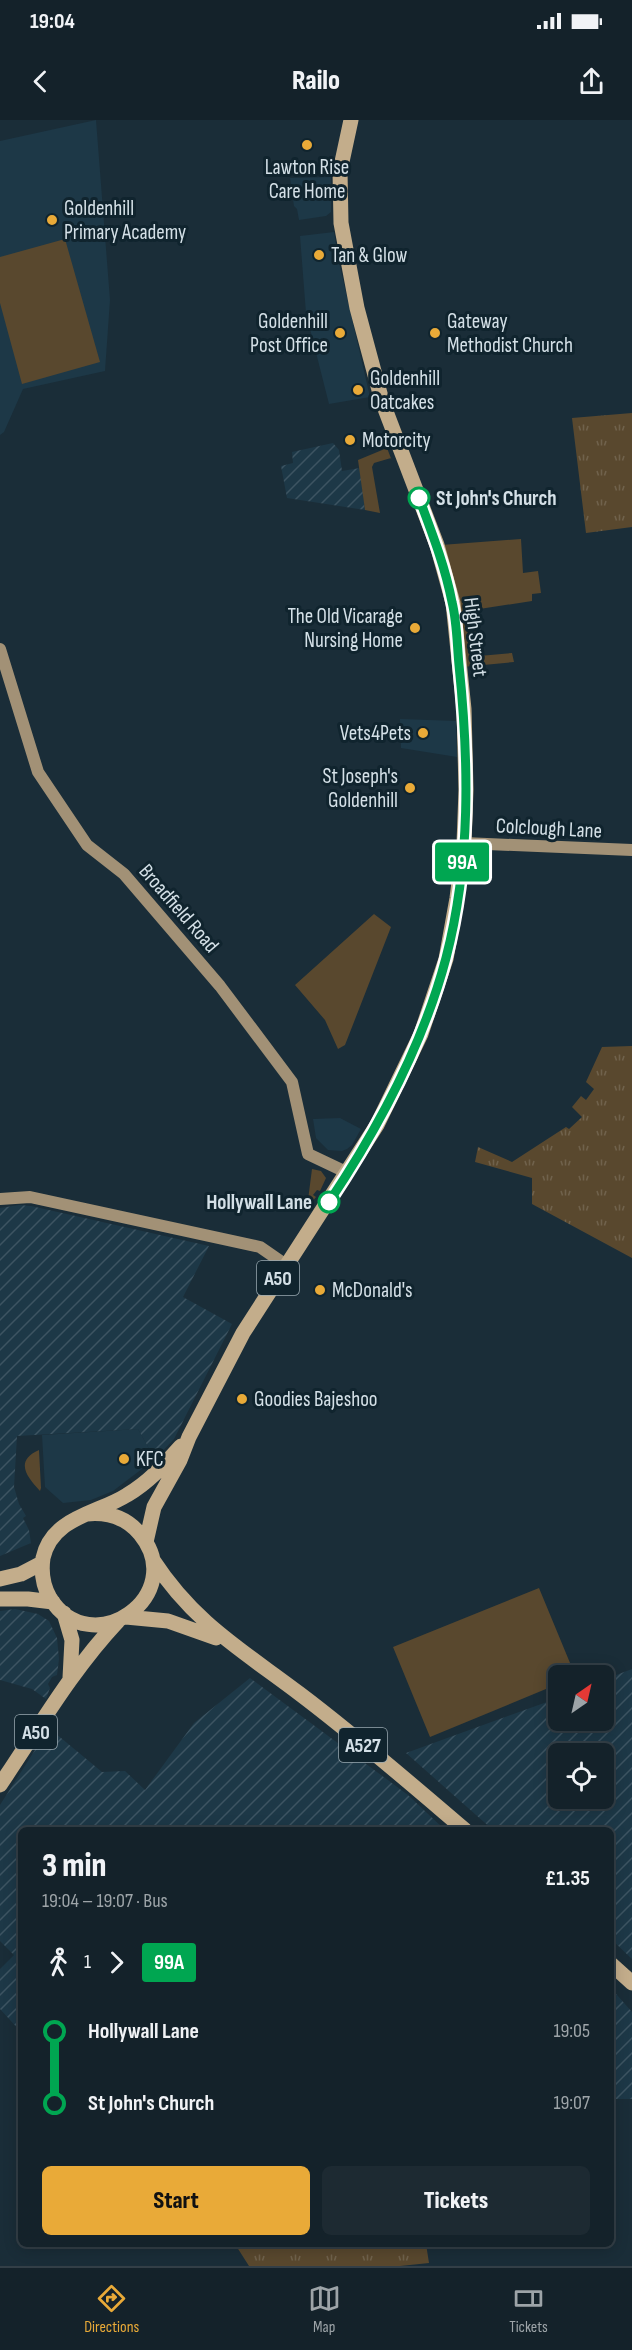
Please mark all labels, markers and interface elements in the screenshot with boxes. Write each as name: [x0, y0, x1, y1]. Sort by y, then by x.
text: 19:04: [30, 8, 75, 35]
icon: back: [24, 65, 57, 98]
text: Railo: [292, 65, 340, 97]
icon: share: [575, 65, 608, 98]
marker: Lawton Rise Care Home: [300, 138, 314, 152]
place label: Lawton Rise Care Home: [265, 155, 349, 204]
place label: Goldenhill Primary Academy: [64, 196, 186, 245]
marker: Goldenhill Primary Academy: [45, 213, 59, 227]
place label: Tan & Glow: [331, 243, 408, 268]
marker: Tan & Glow: [312, 248, 326, 262]
place label: Goldenhill Post Office: [250, 309, 328, 358]
place label: Gateway Methodist Church: [447, 309, 573, 358]
marker: Goldenhill Post Office: [333, 326, 347, 340]
marker: Gateway Methodist Church: [428, 326, 442, 340]
place label: Goldenhill Oatcakes: [370, 366, 440, 415]
marker: Goldenhill Oatcakes: [351, 383, 365, 397]
place label: Motorcity: [362, 428, 431, 453]
marker: Motorcity: [343, 433, 357, 447]
place label: St John's Church: [436, 486, 557, 511]
marker: St John's Church: [408, 487, 430, 509]
street label: High Street: [458, 596, 493, 678]
place label: The Old Vicarage Nursing Home: [287, 604, 403, 653]
marker: The Old Vicarage Nursing Home: [408, 621, 422, 635]
place label: Vets4Pets: [340, 721, 411, 746]
marker: Vets4Pets: [416, 726, 430, 740]
place label: St Joseph's Goldenhill: [323, 764, 398, 813]
marker: St Joseph's Goldenhill: [403, 781, 417, 795]
street label: Colclough Lane: [495, 813, 603, 844]
line badge: 99A: [428, 842, 496, 882]
text: 99A: [447, 850, 477, 875]
street label: Broadfield Road: [133, 859, 224, 958]
place label: Hollywall Lane: [206, 1190, 312, 1215]
marker: Hollywall Lane: [318, 1191, 340, 1213]
road number: A50: [257, 1261, 299, 1295]
place label: McDonald's: [332, 1278, 413, 1303]
marker: McDonald's: [313, 1283, 327, 1297]
place label: Goodies Bajeshoo: [254, 1387, 378, 1412]
marker: Goodies Bajeshoo: [235, 1392, 249, 1406]
place label: KFC: [136, 1447, 164, 1472]
marker: KFC: [117, 1452, 131, 1466]
north arrow: [548, 1665, 614, 1731]
map controls: [548, 1665, 614, 1809]
road number: A50: [15, 1715, 57, 1749]
road number: A527: [339, 1728, 387, 1762]
button: locate: [548, 1743, 614, 1809]
text: 3 min: [42, 1846, 106, 1886]
text: £1.35: [545, 1865, 590, 1892]
text: 19:04 – 19:07 · Bus: [42, 1889, 168, 1913]
icon: walk: [42, 1946, 75, 1979]
icon: forward: [100, 1946, 133, 1979]
text: 1: [84, 1950, 91, 1974]
text: 99A: [154, 1950, 184, 1975]
text: Hollywall Lane: [88, 2018, 199, 2045]
text: 19:05: [553, 2019, 590, 2043]
text: St John's Church: [88, 2090, 214, 2117]
text: 19:07: [554, 2091, 590, 2115]
button: Start: [42, 2166, 310, 2235]
button: Tickets: [322, 2166, 590, 2235]
tab: Directions: [84, 2282, 139, 2337]
tab: Map: [308, 2282, 341, 2337]
tab: Tickets: [509, 2282, 548, 2337]

